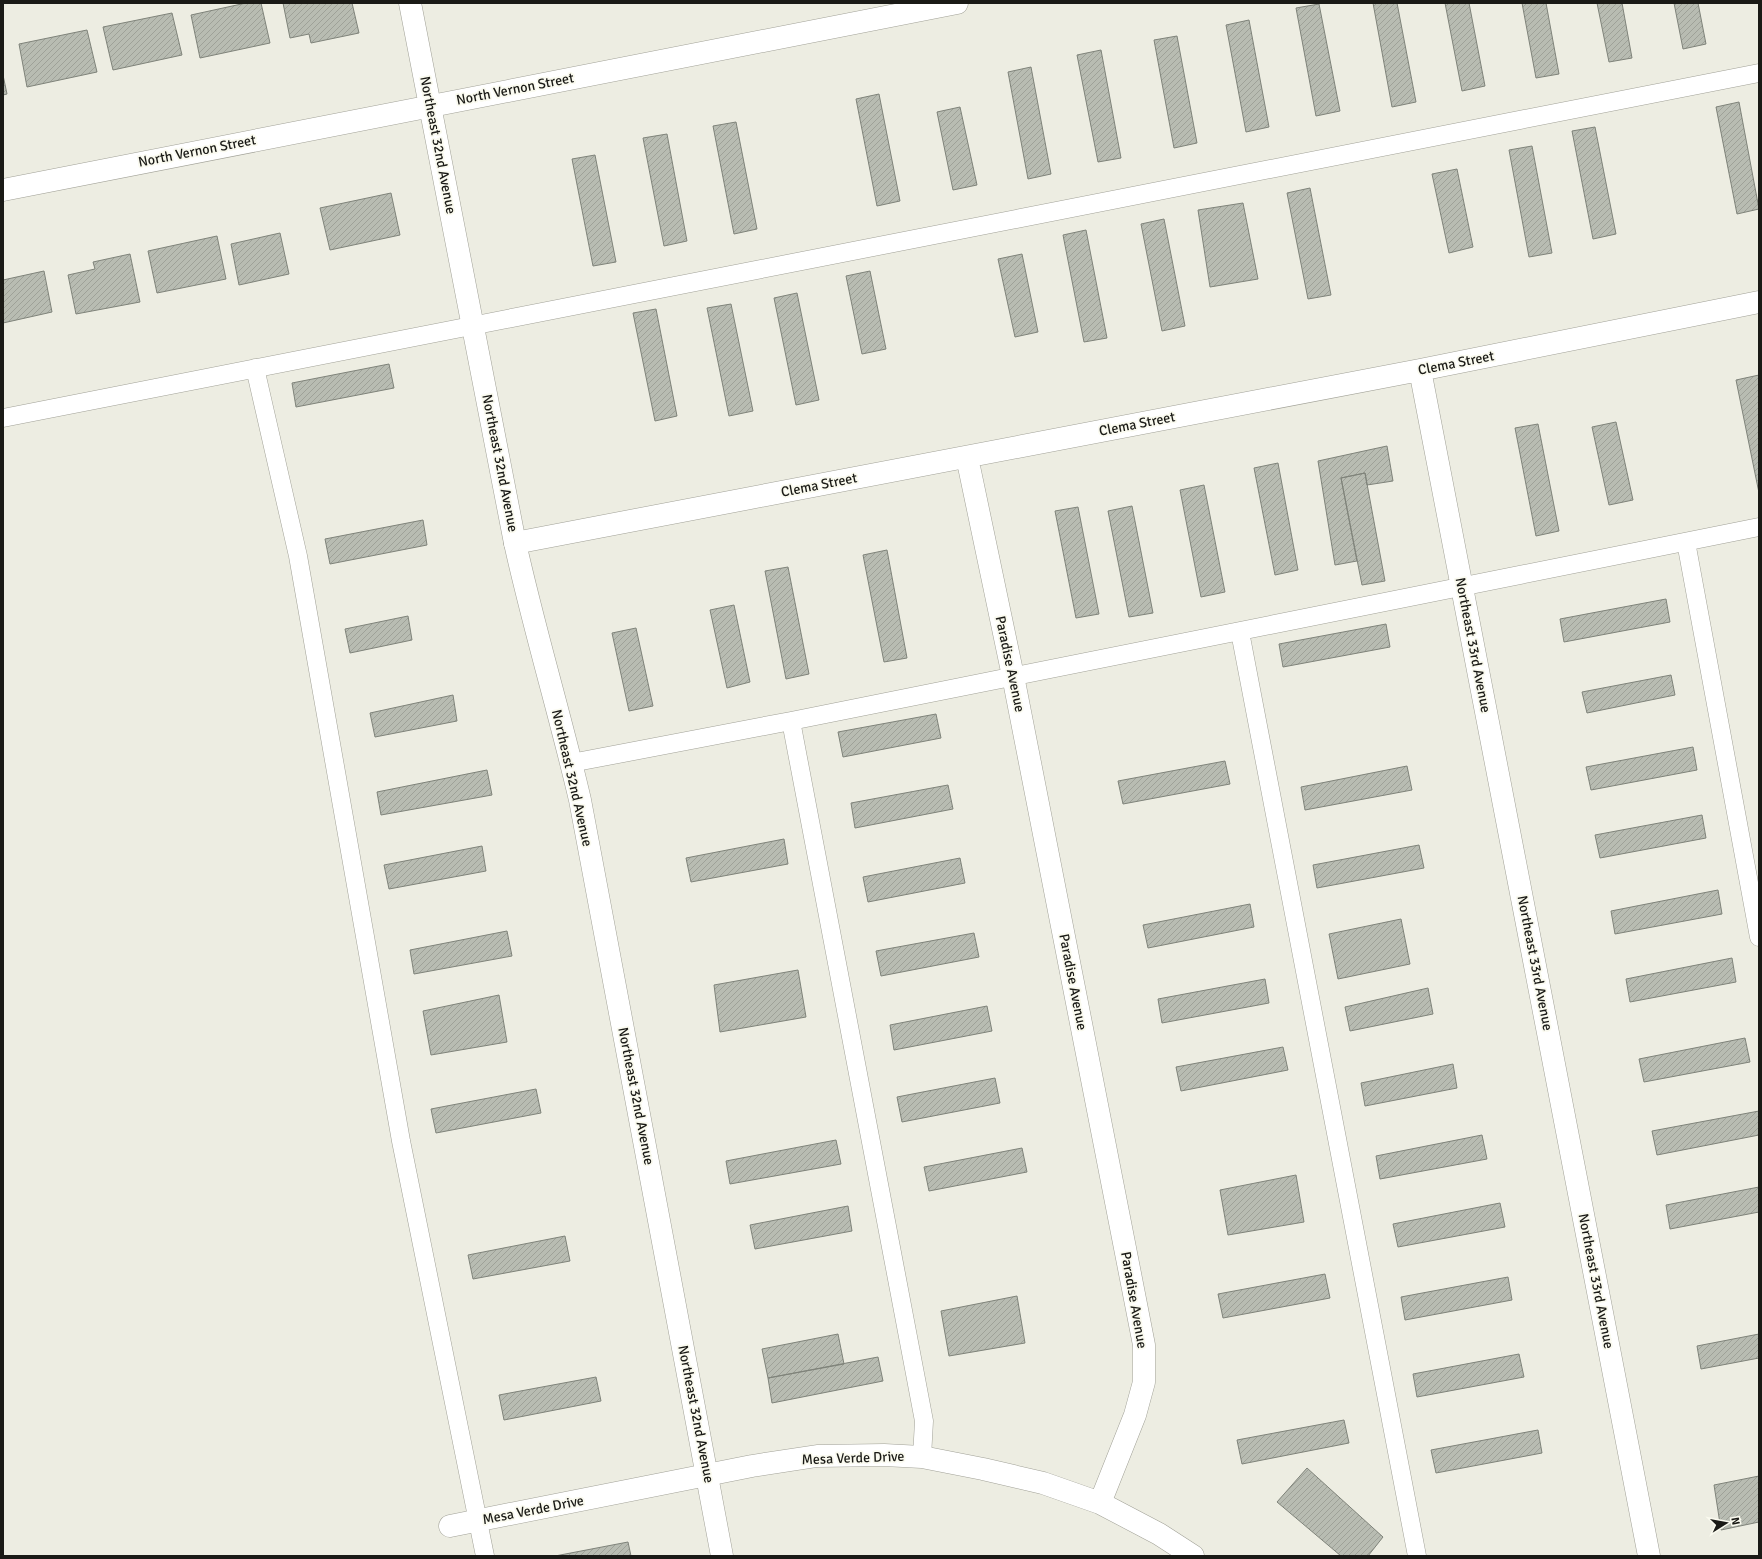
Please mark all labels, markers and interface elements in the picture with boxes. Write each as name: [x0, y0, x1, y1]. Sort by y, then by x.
street label: North Vernon Street: [455, 69, 575, 109]
street label: Northeast 32nd Avenue: [416, 75, 460, 215]
street label: North Vernon Street: [137, 131, 257, 171]
street label: Clema Street: [1416, 347, 1496, 379]
street label: Northeast 32nd Avenue: [478, 393, 522, 533]
street label: Clema Street: [1097, 408, 1177, 440]
street label: Clema Street: [779, 469, 859, 501]
street label: Northeast 33rd Avenue: [1452, 576, 1494, 714]
street label: Paradise Avenue: [991, 614, 1029, 714]
street label: Northeast 32nd Avenue: [548, 708, 596, 848]
street label: Northeast 33rd Avenue: [1514, 894, 1556, 1032]
street label: Paradise Avenue: [1055, 932, 1091, 1032]
street label: Northeast 32nd Avenue: [614, 1026, 658, 1166]
street label: Northeast 33rd Avenue: [1575, 1212, 1617, 1350]
street label: Paradise Avenue: [1117, 1250, 1151, 1350]
street label: Northeast 32nd Avenue: [674, 1344, 718, 1484]
street label: Mesa Verde Drive: [801, 1448, 905, 1468]
street label: Mesa Verde Drive: [481, 1492, 585, 1528]
north arrow: [1706, 1503, 1746, 1543]
text: N: [1728, 1516, 1742, 1526]

